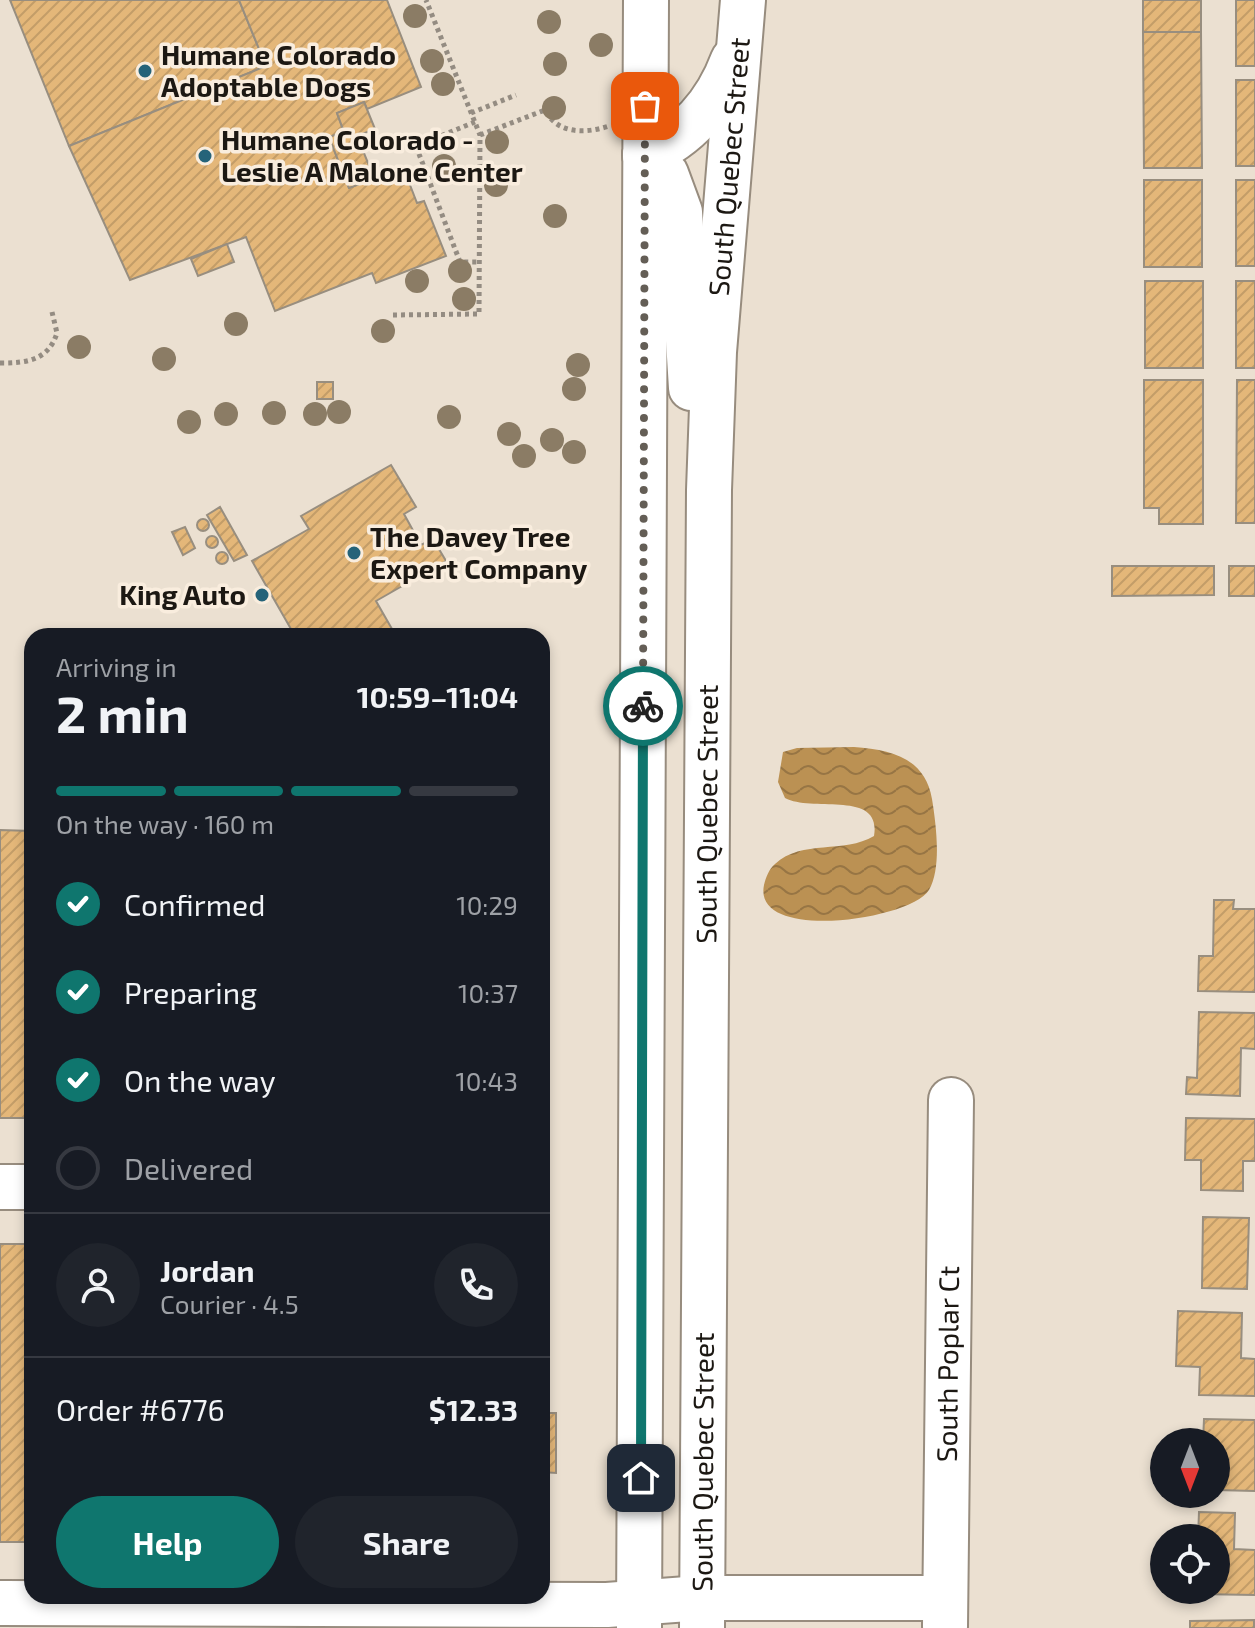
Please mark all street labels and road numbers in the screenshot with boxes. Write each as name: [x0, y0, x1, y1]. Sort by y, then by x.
street label: South Quebec Street: [701, 36, 756, 297]
street label: South Quebec Street: [688, 684, 724, 944]
street label: South Poplar Ct: [929, 1266, 965, 1462]
street label: South Quebec Street: [684, 1332, 720, 1592]

